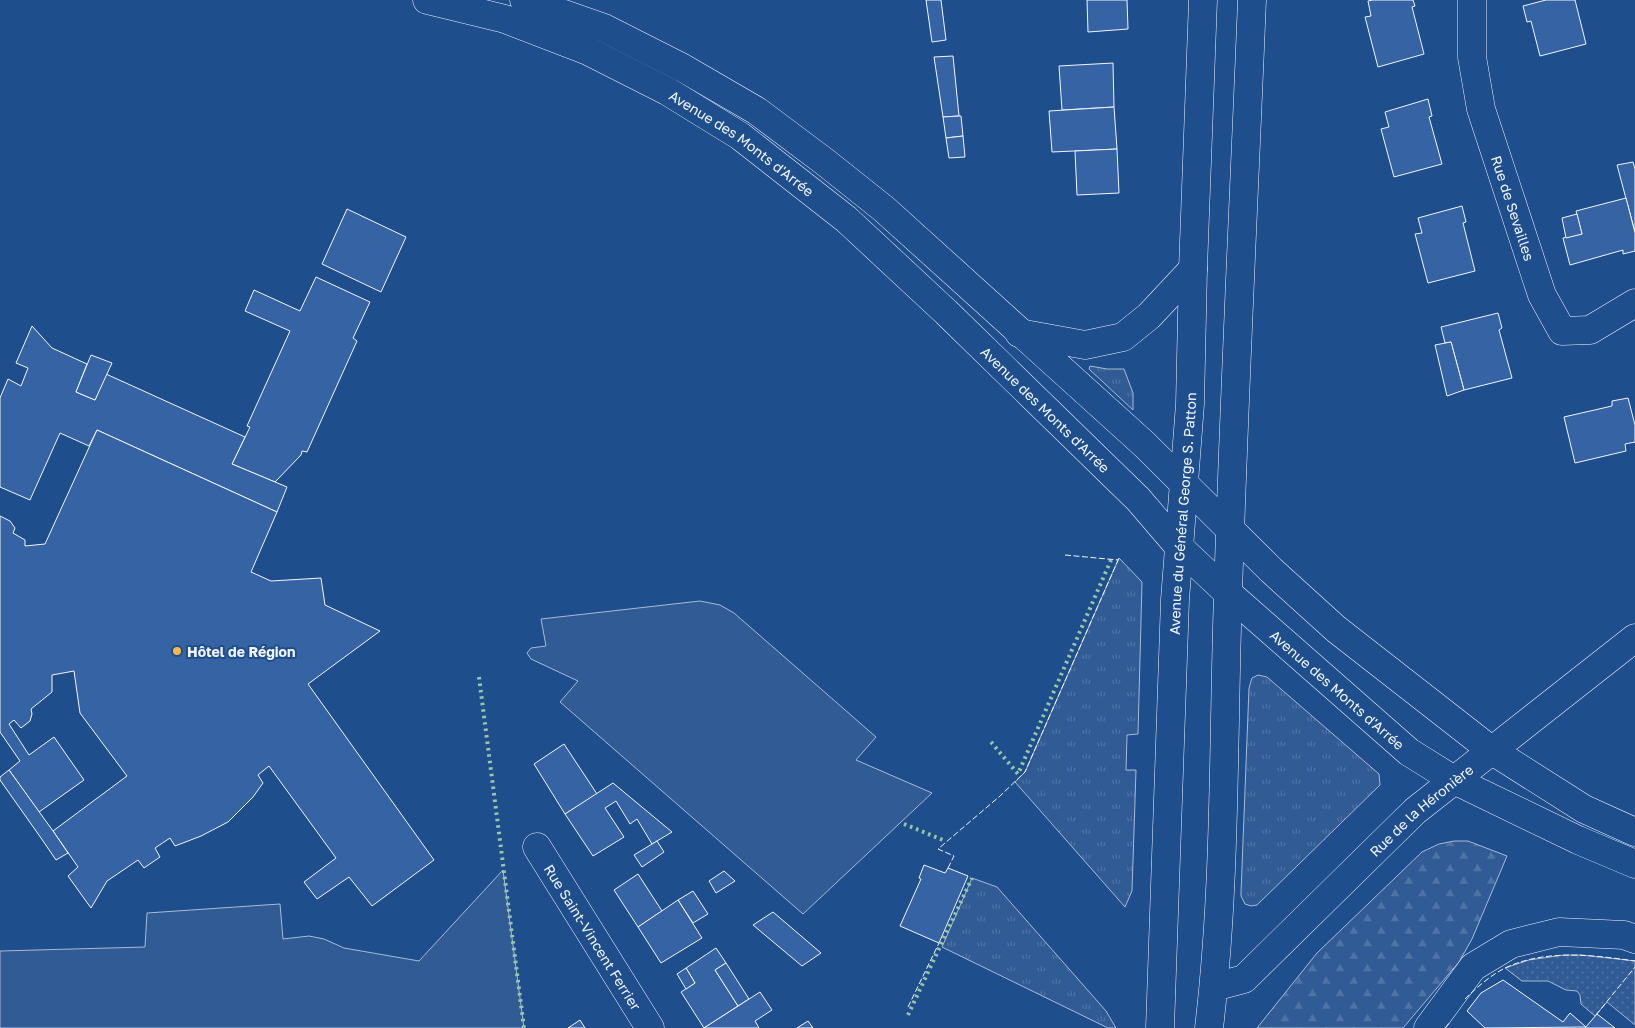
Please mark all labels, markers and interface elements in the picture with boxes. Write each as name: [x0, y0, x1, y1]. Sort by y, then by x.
street label: Avenue des Monts d'Arrée: [666, 86, 818, 199]
street label: Rue de Sevailles: [1488, 153, 1539, 263]
street label: Avenue des Monts d'Arrée: [978, 343, 1114, 476]
street label: Avenue du Général George S. Patton: [1165, 392, 1199, 635]
street label: Avenue des Monts d'Arrée: [1267, 626, 1408, 753]
place label: Hôtel de Région: [187, 643, 295, 660]
marker: Hôtel de Région: [171, 645, 183, 657]
street label: Rue de la Héronière: [1366, 760, 1476, 860]
street label: Rue Saint-Vincent Ferrier: [541, 861, 645, 1014]

